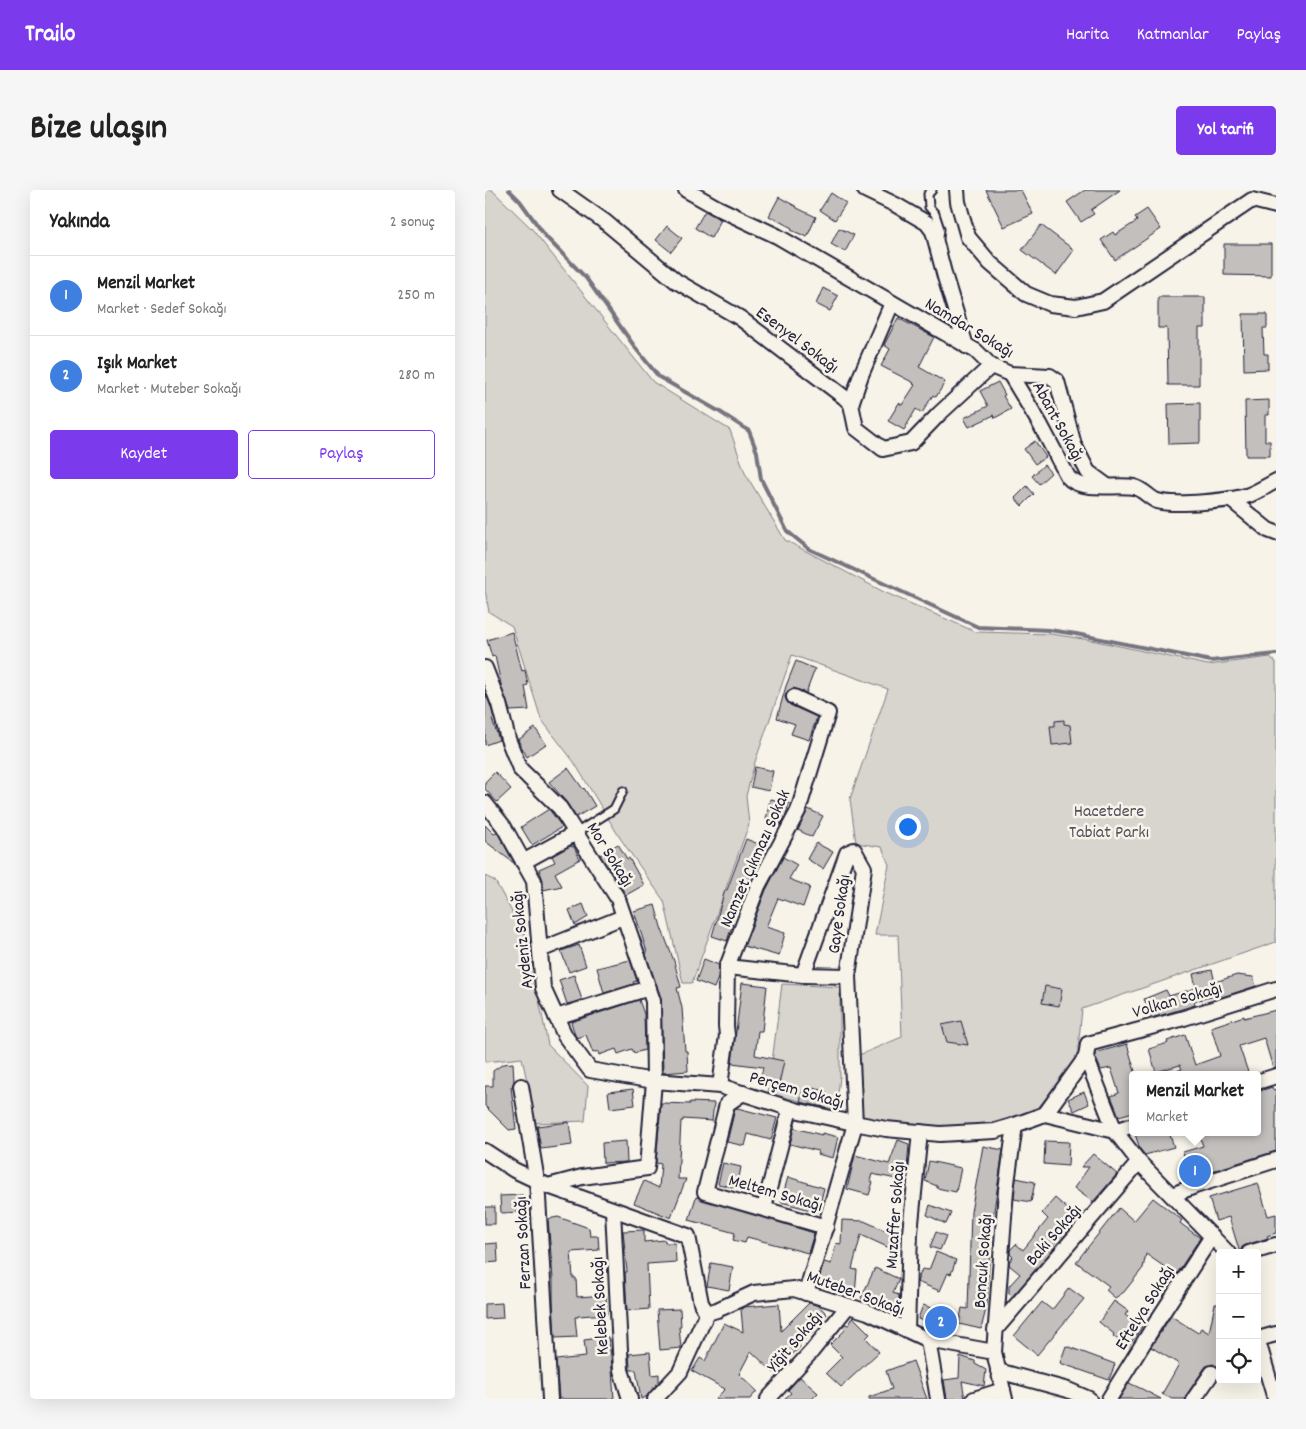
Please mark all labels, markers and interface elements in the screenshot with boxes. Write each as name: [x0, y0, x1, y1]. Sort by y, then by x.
text: Trailo: [25, 18, 76, 52]
text: Harita: [1066, 23, 1109, 48]
text: Katmanlar: [1137, 23, 1209, 48]
text: Paylaş: [1237, 23, 1281, 48]
text: Bize ulaşın: [30, 105, 167, 155]
button: Yol tarifi: [1176, 106, 1276, 155]
text: Yakında: [50, 208, 109, 238]
text: 2 sonuç: [390, 211, 435, 234]
text: Menzil Market: [97, 271, 195, 298]
text: 1: [64, 284, 68, 307]
text: 250 m: [397, 284, 435, 307]
street label: Namdar Sokağı: [919, 293, 1018, 366]
text: Market · Sedef Sokağı: [97, 298, 226, 321]
street label: Esenyel Sokağı: [750, 301, 843, 381]
text: Işık Market: [97, 351, 177, 378]
text: 2: [63, 364, 70, 387]
text: 280 m: [398, 364, 435, 387]
text: Market · Muteber Sokağı: [97, 378, 241, 401]
street label: Abant Sokağı: [1025, 378, 1089, 467]
button: Kaydet: [50, 430, 238, 479]
button: Paylaş: [248, 430, 435, 479]
street label: Namzet Çıkmazı Sokak: [715, 786, 798, 932]
park label: Hacetdere Tabiat Parkı: [1069, 800, 1149, 846]
your location: [895, 814, 921, 840]
street label: Mor Sokağı: [579, 818, 639, 893]
street label: Gaye Sokağı: [823, 873, 858, 956]
street label: Aydeniz Sokağı: [506, 889, 541, 990]
street label: Volkan Sokağı: [1130, 977, 1225, 1026]
street label: Perçem Sokağı: [746, 1066, 847, 1117]
popup: [1129, 1071, 1261, 1136]
text: Menzil Market: [1146, 1079, 1244, 1106]
text: Market: [1146, 1106, 1188, 1129]
pin: 1: [1179, 1152, 1211, 1190]
street label: Muzaffer Sokağı: [880, 1160, 913, 1270]
street label: Meltem Sokağı: [725, 1169, 825, 1220]
street label: Ferzan Sokağı: [510, 1196, 539, 1290]
street label: Baki Sokağı: [1021, 1199, 1089, 1272]
street label: Boncuk Sokağı: [969, 1213, 1000, 1309]
map controls: [1216, 1249, 1261, 1384]
button: +: [1216, 1249, 1261, 1294]
street label: Kelebek Sokağı: [586, 1256, 617, 1356]
street label: Eftelya Sokağı: [1110, 1261, 1182, 1356]
street label: Muteber Sokağı: [803, 1265, 908, 1324]
button: −: [1216, 1294, 1261, 1339]
pin: 2: [925, 1303, 957, 1341]
street label: Yiğit Sokağı: [762, 1306, 830, 1379]
button: locate: [1216, 1339, 1261, 1384]

